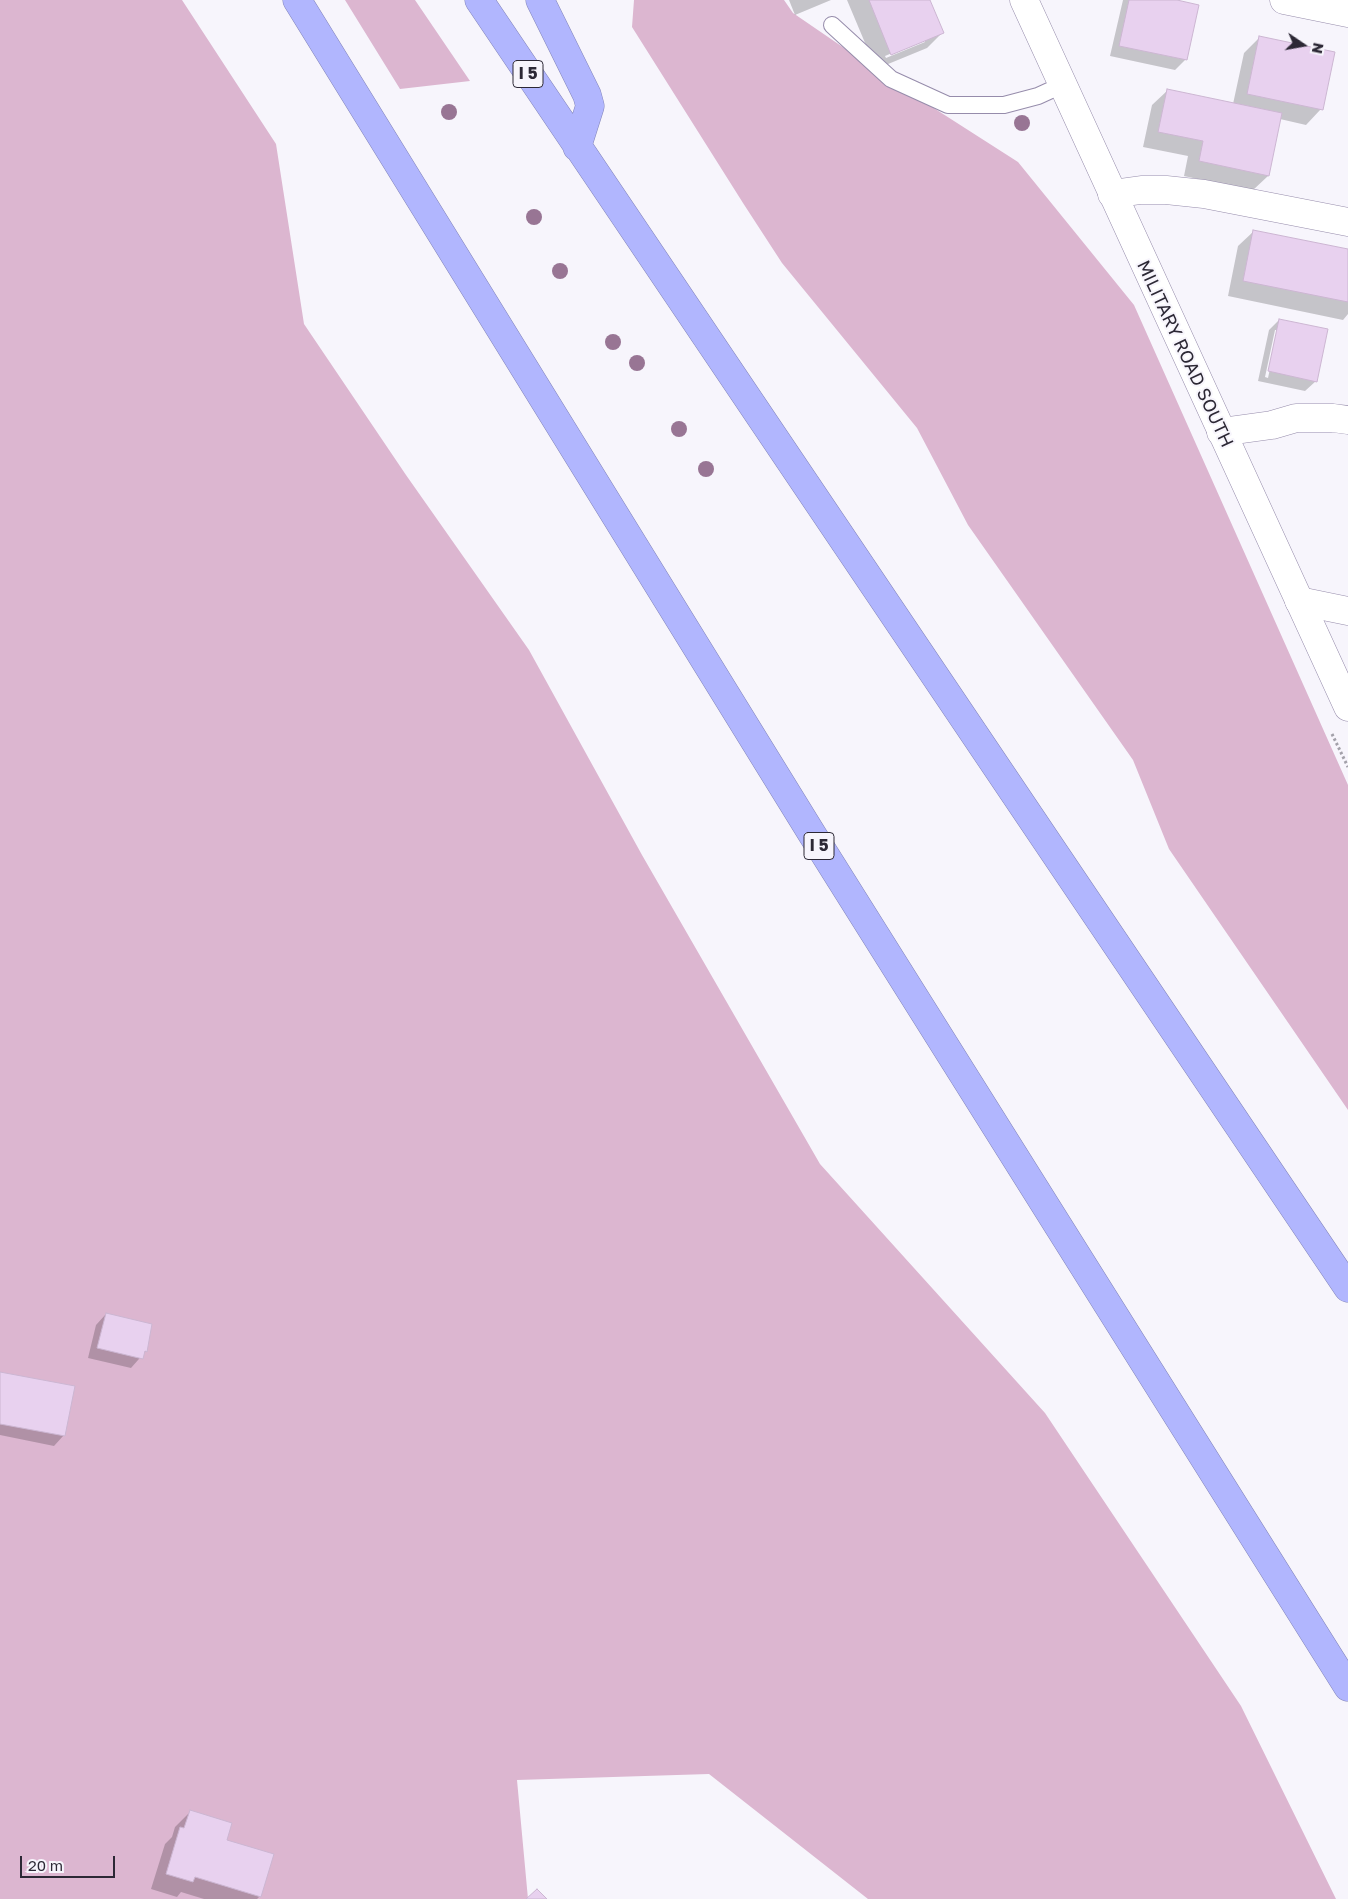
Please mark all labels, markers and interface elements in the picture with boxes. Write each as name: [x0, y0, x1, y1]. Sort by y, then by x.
north arrow: [1278, 20, 1328, 70]
text: N: [1309, 41, 1328, 55]
road number: I 5: [513, 61, 543, 88]
street label: MILITARY ROAD SOUTH: [1132, 257, 1238, 451]
road number: I 5: [804, 832, 834, 859]
scale bar: [22, 1846, 118, 1878]
text: 20 m: [28, 1856, 63, 1874]

